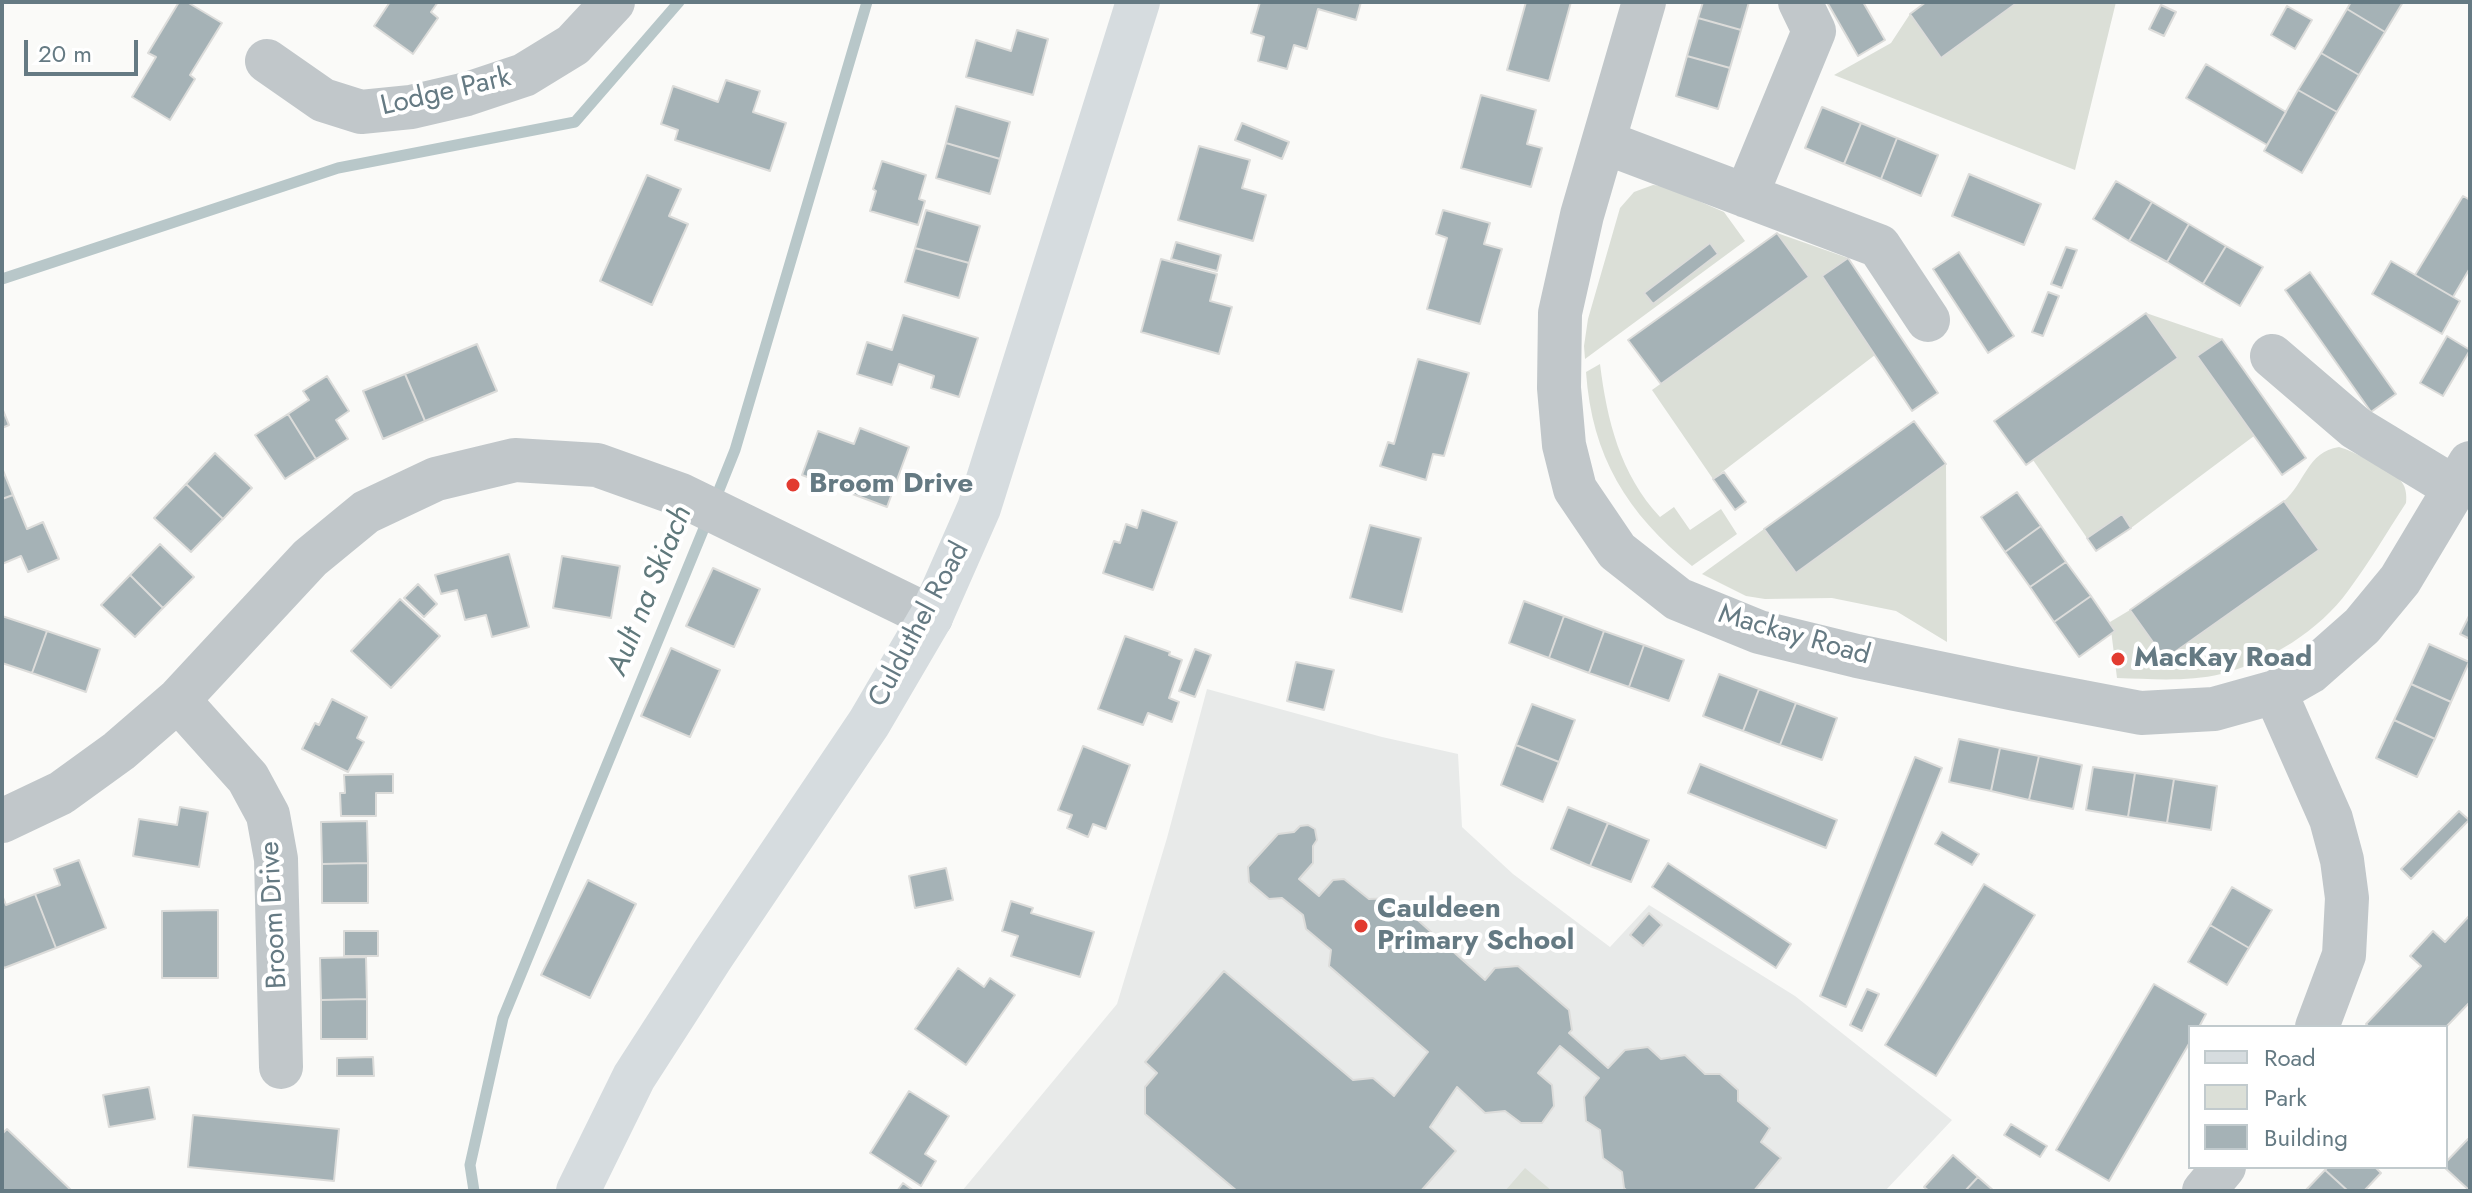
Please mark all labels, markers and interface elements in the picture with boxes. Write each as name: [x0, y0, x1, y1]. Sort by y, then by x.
scale bar: [28, 24, 142, 74]
text: 20 m: [38, 36, 92, 71]
street label: Lodge Park: [378, 62, 514, 124]
place label: Broom Drive: [809, 468, 973, 502]
marker: Broom Drive: [784, 476, 802, 494]
water label: Ault na Skiach: [601, 501, 701, 681]
street label: Culduthel Road: [862, 537, 978, 713]
street label: Mackay Road: [1714, 598, 1874, 674]
place label: MacKay Road: [2134, 642, 2312, 676]
marker: MacKay Road: [2109, 650, 2127, 668]
street label: Broom Drive: [254, 840, 296, 990]
place label: Cauldeen Primary School: [1377, 893, 1574, 959]
marker: Cauldeen Primary School: [1352, 917, 1370, 935]
legend: [2188, 1025, 2448, 1169]
text: Road: [2264, 1040, 2316, 1075]
text: Park: [2264, 1080, 2307, 1115]
text: Building: [2264, 1120, 2348, 1155]

